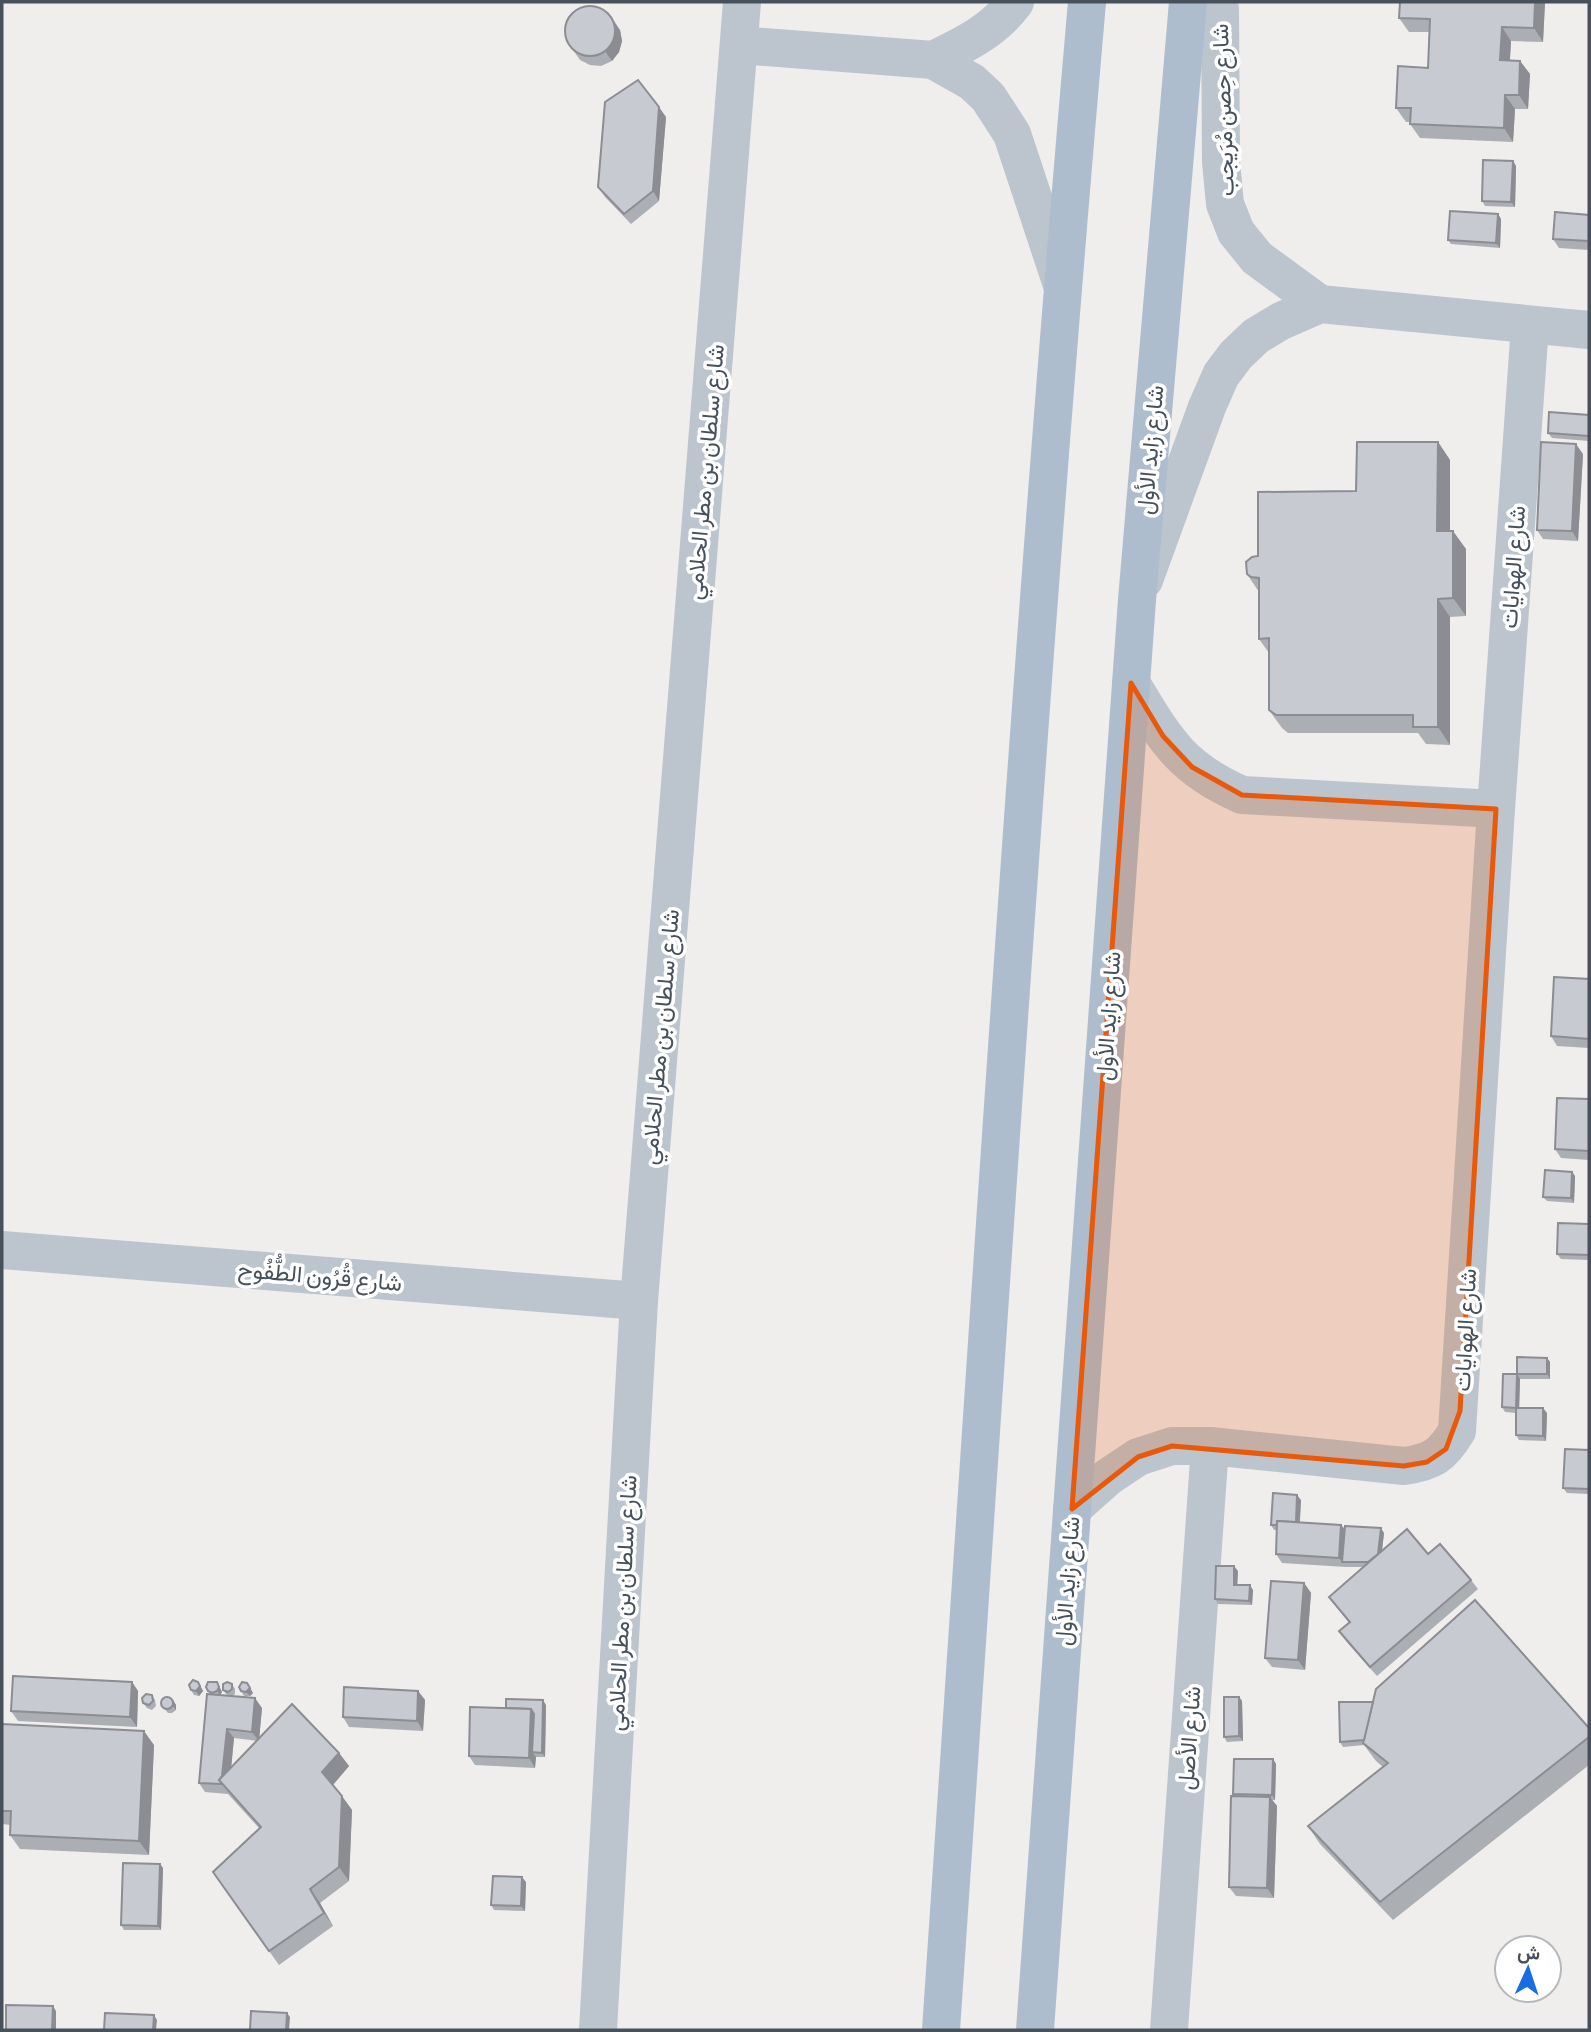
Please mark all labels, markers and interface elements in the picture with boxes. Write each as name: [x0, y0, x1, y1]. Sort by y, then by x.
street label: شارع حِصن مُرَيجب: [1204, 23, 1243, 197]
street label: شارع سلطان بن مطر الحلامي: [678, 343, 735, 601]
street label: شارع زايد الأول: [1128, 384, 1173, 516]
street label: شارع الهوايات: [1493, 504, 1534, 630]
street label: شارع سلطان بن مطر الحلامي: [633, 908, 690, 1166]
street label: شارع زايد الأول: [1088, 950, 1129, 1082]
street label: شارع قُرُون الطُّفُوح: [236, 1249, 404, 1300]
street label: شارع الهوايات: [1446, 1268, 1485, 1392]
street label: شارع سلطان بن مطر الحلامي: [599, 1474, 648, 1732]
street label: شارع زايد الأول: [1047, 1515, 1088, 1647]
street label: شارع الأصل: [1169, 1685, 1210, 1791]
north arrow: [1493, 1934, 1563, 2004]
text: ش: [1517, 1939, 1541, 1968]

